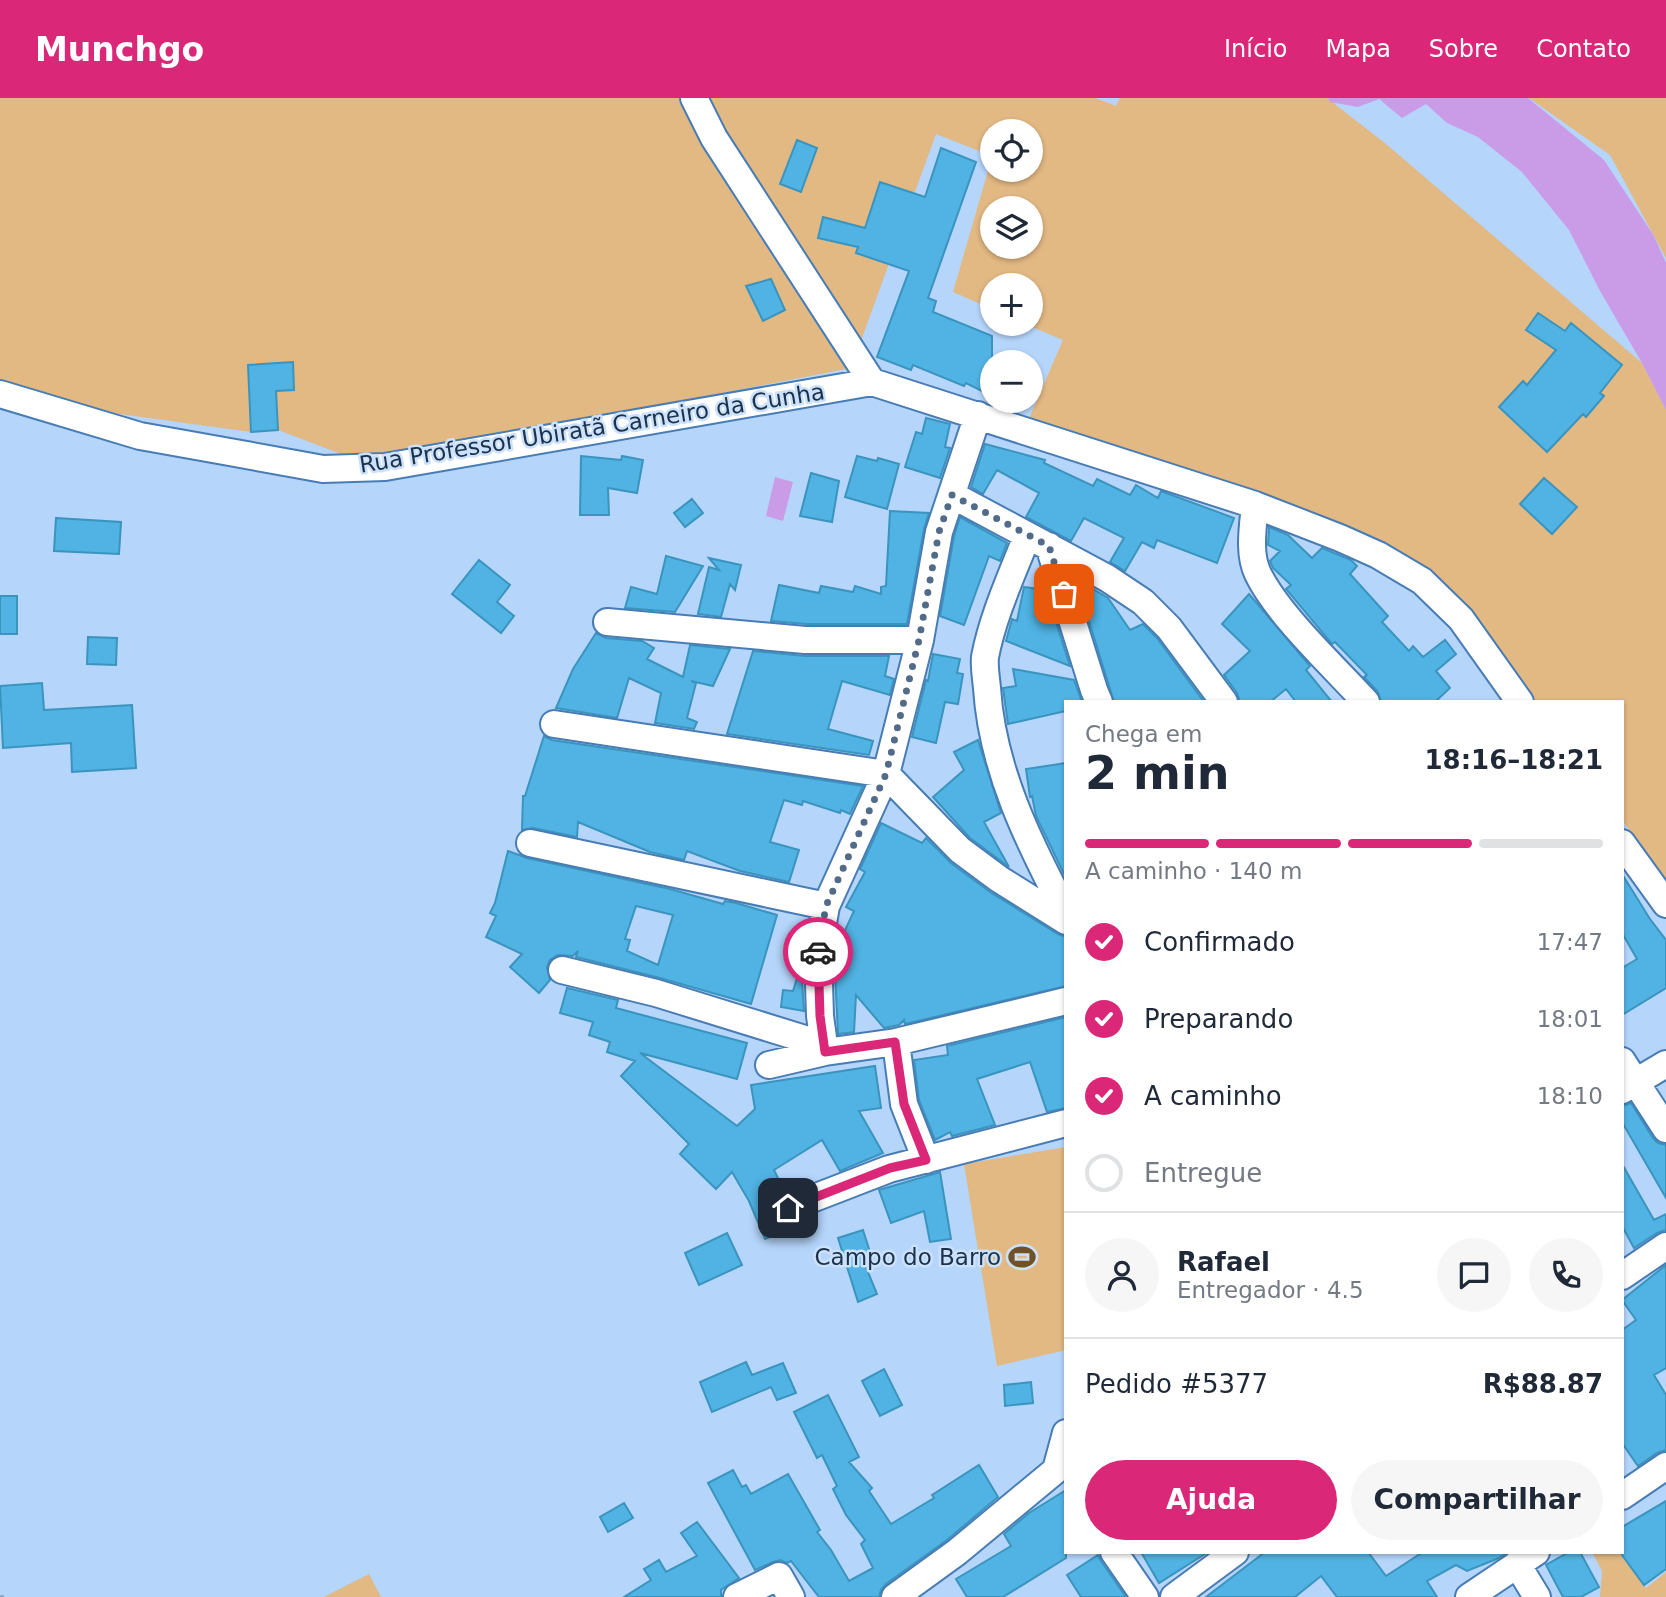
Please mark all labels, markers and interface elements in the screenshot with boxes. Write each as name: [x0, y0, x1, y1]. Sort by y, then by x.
text: Munchgo: [35, 30, 204, 69]
text: Início: [1224, 35, 1288, 63]
text: Mapa: [1326, 35, 1391, 63]
text: Sobre: [1429, 35, 1498, 63]
text: Contato: [1536, 35, 1631, 63]
map controls: [980, 119, 1043, 413]
button: locate: [980, 119, 1043, 182]
button: layers: [980, 196, 1043, 259]
button: +: [980, 273, 1043, 336]
button: −: [980, 350, 1043, 413]
street label: Rua Professor Ubiratã Carneiro da Cunha: [357, 378, 827, 478]
pin: [1034, 564, 1094, 624]
icon: bag: [1045, 575, 1083, 613]
text: Chega em: [1085, 721, 1202, 747]
text: 18:16–18:21: [1424, 745, 1603, 775]
text: 2 min: [1085, 746, 1229, 800]
text: A caminho · 140 m: [1085, 858, 1302, 884]
courier: [783, 917, 853, 987]
icon: check: [1085, 923, 1123, 961]
text: Confirmado: [1144, 927, 1295, 957]
text: 17:47: [1537, 929, 1603, 955]
icon: car: [799, 933, 837, 971]
icon: check: [1085, 1000, 1123, 1038]
text: Preparando: [1144, 1004, 1293, 1034]
text: 18:01: [1537, 1006, 1603, 1032]
icon: check: [1085, 1077, 1123, 1115]
text: A caminho: [1144, 1081, 1282, 1111]
text: 18:10: [1537, 1083, 1603, 1109]
text: Entregue: [1144, 1158, 1262, 1188]
pin: [758, 1178, 818, 1238]
icon: home: [769, 1189, 807, 1227]
button: person: [1085, 1238, 1159, 1312]
button: chat: [1437, 1238, 1511, 1312]
button: phone: [1529, 1238, 1603, 1312]
sports icon: Campo do Barro: [1007, 1242, 1037, 1272]
place label: Campo do Barro: [815, 1244, 1001, 1270]
text: Rafael: [1177, 1247, 1270, 1277]
text: Entregador · 4.5: [1177, 1277, 1364, 1303]
text: Pedido #5377: [1085, 1369, 1268, 1399]
text: R$88.87: [1483, 1369, 1603, 1399]
button: Ajuda: [1085, 1460, 1337, 1540]
button: Compartilhar: [1351, 1460, 1603, 1540]

